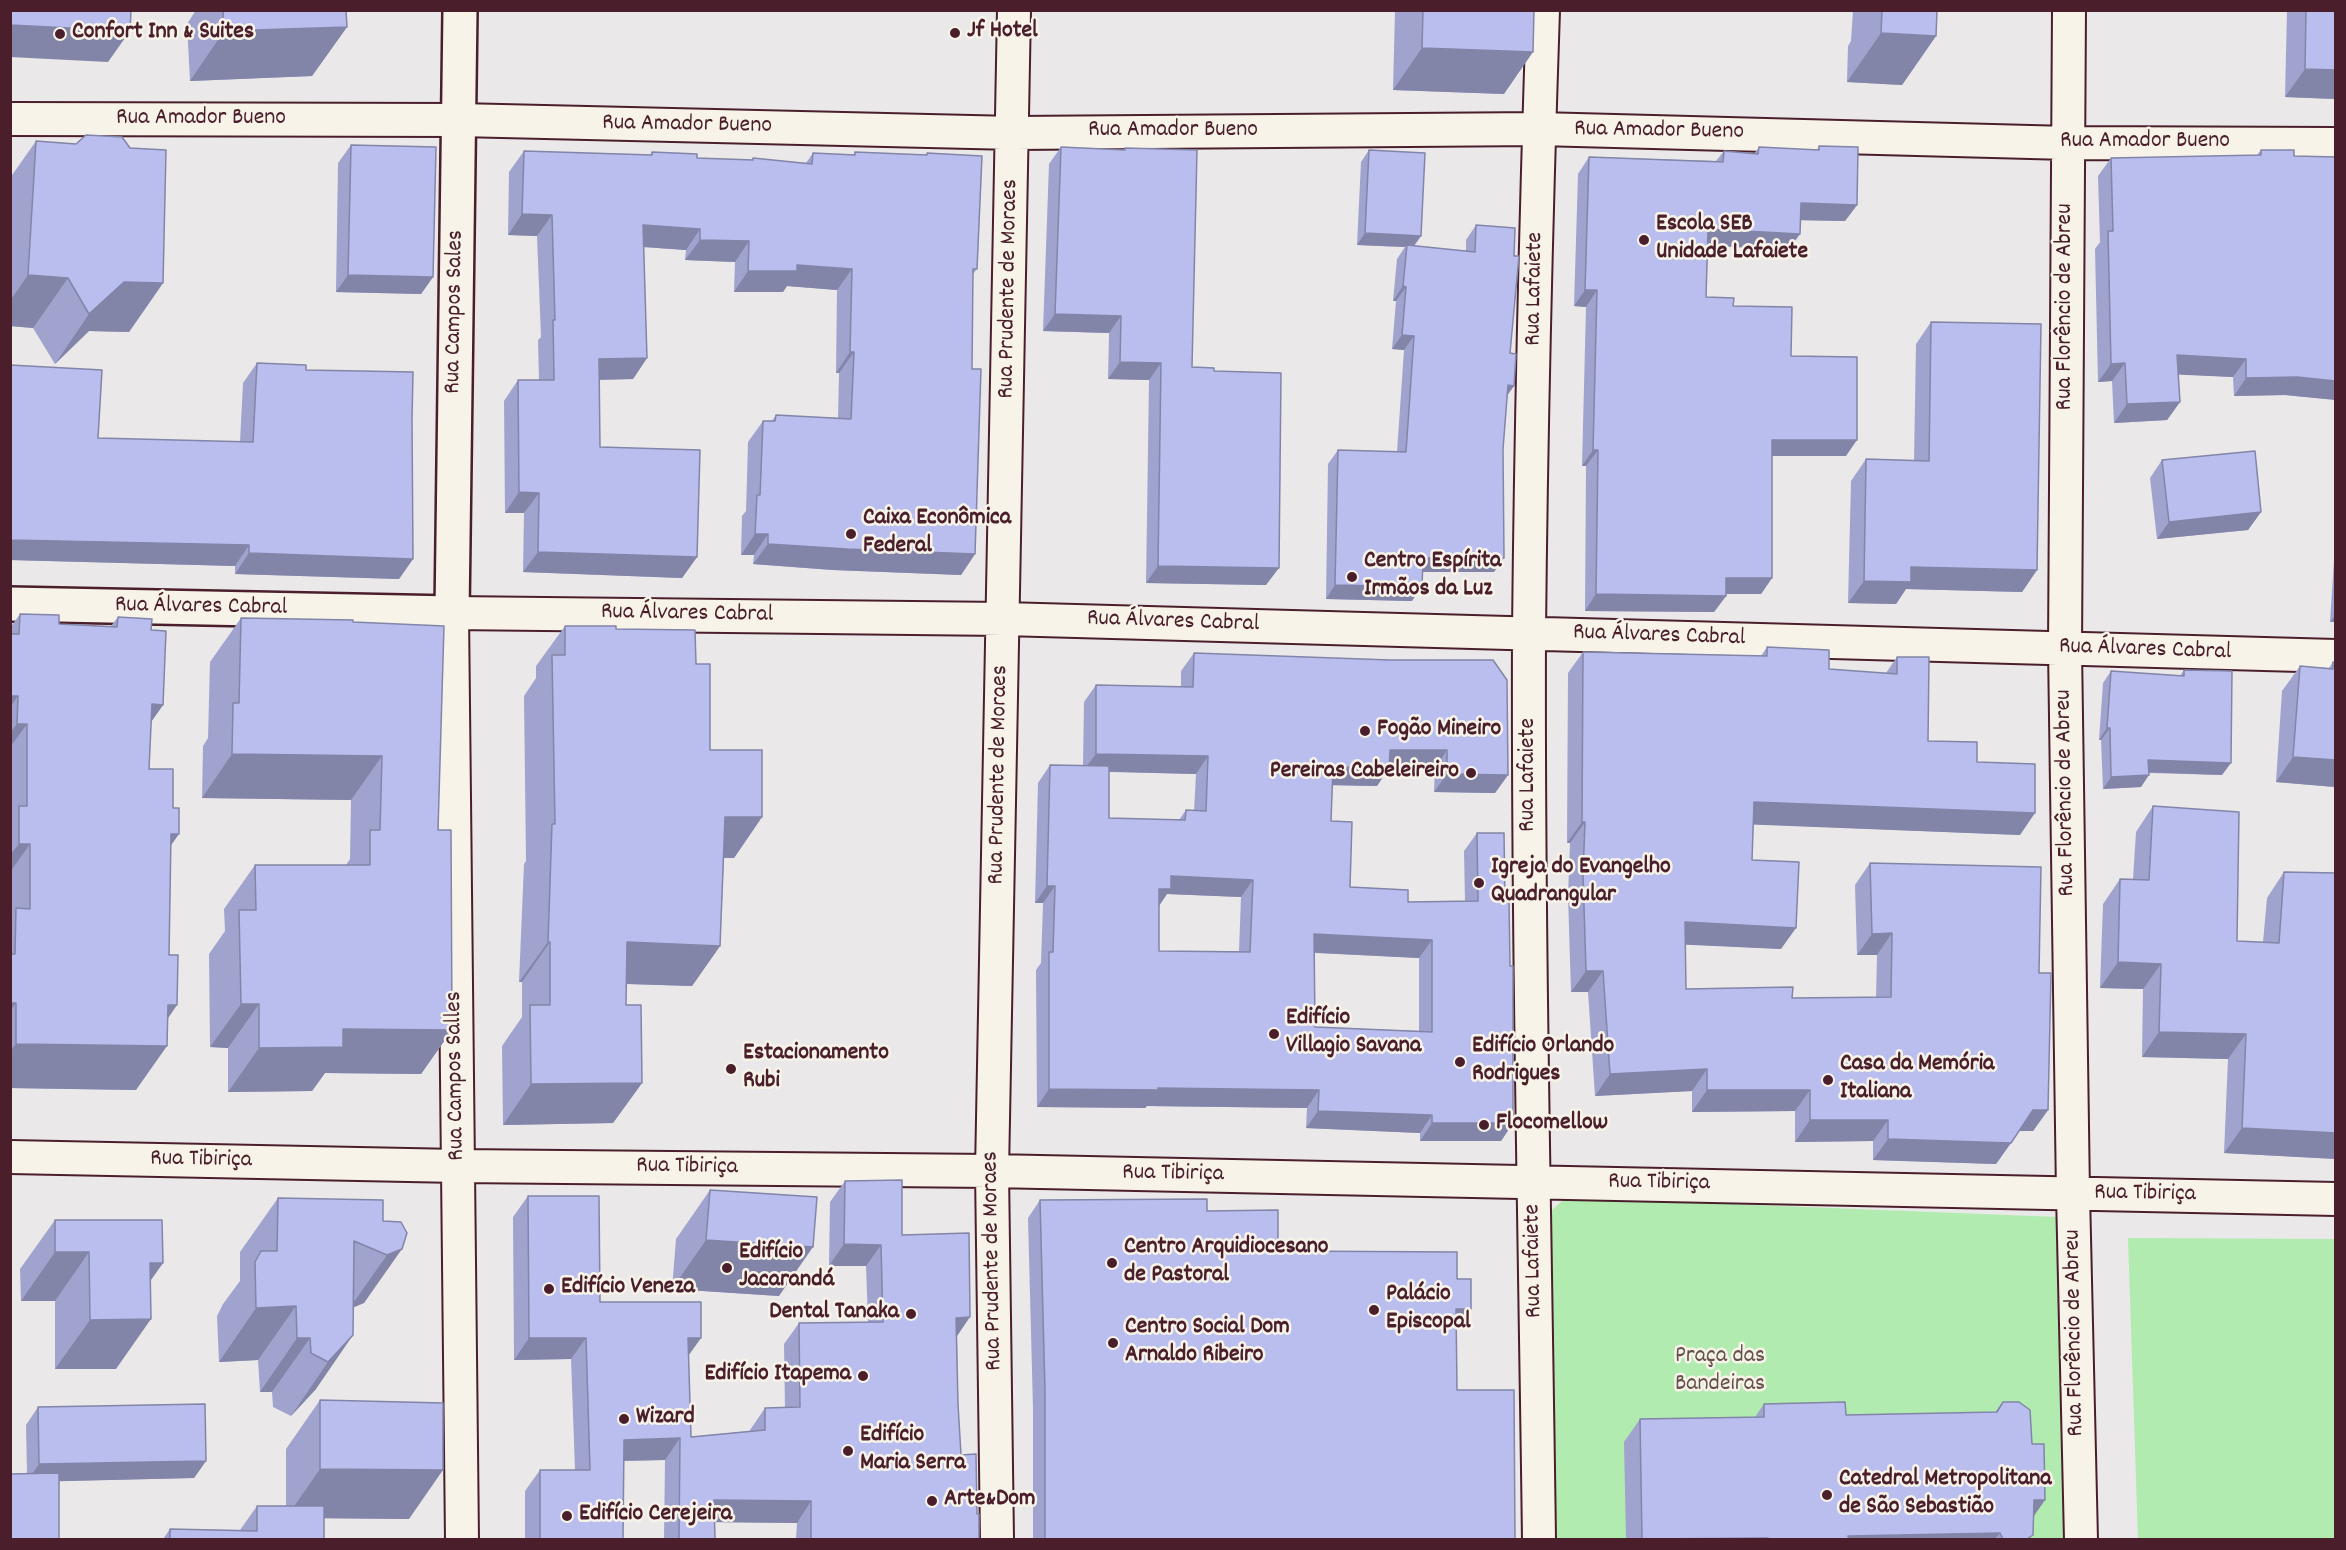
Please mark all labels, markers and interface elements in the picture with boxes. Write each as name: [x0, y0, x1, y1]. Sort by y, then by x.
place label: Jf Hotel: [967, 19, 1038, 47]
place label: Confort Inn & Suites: [72, 20, 254, 48]
marker: Jf Hotel: [948, 26, 962, 40]
marker: Confort Inn & Suites: [53, 27, 67, 41]
street label: Rua Amador Bueno: [116, 106, 286, 134]
street label: Rua Amador Bueno: [602, 110, 772, 142]
street label: Rua Amador Bueno: [1574, 116, 1744, 148]
street label: Rua Amador Bueno: [1088, 118, 1258, 146]
street label: Rua Amador Bueno: [2060, 129, 2230, 157]
street label: Rua Prudente de Moraes: [994, 179, 1026, 399]
street label: Rua Florêncio de Abreu: [2053, 203, 2081, 411]
place label: Escola SEB Unidade Lafaiete: [1656, 212, 1808, 268]
street label: Rua Campos Sales: [440, 230, 472, 394]
street label: Rua Lafaiete: [1521, 232, 1551, 346]
marker: Escola SEB Unidade Lafaiete: [1637, 233, 1651, 247]
place label: Caixa Econômica Federal: [863, 506, 1011, 562]
marker: Caixa Econômica Federal: [844, 527, 858, 541]
place label: Centro Espírita Irmãos da Luz: [1364, 549, 1501, 605]
marker: Centro Espírita Irmãos da Luz: [1345, 570, 1359, 584]
street label: Rua Álvares Cabral: [114, 592, 288, 624]
street label: Rua Álvares Cabral: [600, 599, 774, 631]
street label: Rua Álvares Cabral: [1086, 606, 1260, 640]
street label: Rua Álvares Cabral: [1572, 620, 1746, 654]
street label: Rua Álvares Cabral: [2058, 634, 2232, 668]
street label: Rua Prudente de Moraes: [984, 665, 1016, 885]
street label: Rua Florêncio de Abreu: [2051, 689, 2083, 897]
place label: Fogão Mineiro: [1377, 717, 1501, 745]
street label: Rua Lafaiete: [1516, 718, 1544, 832]
marker: Fogão Mineiro: [1358, 724, 1372, 738]
place label: Pereiras Cabeleireiro: [1270, 759, 1459, 787]
marker: Pereiras Cabeleireiro: [1464, 766, 1478, 780]
place label: Igreja do Evangelho Quadrangular: [1491, 855, 1671, 911]
marker: Igreja do Evangelho Quadrangular: [1472, 876, 1486, 890]
street label: Rua Campos Salles: [441, 991, 473, 1161]
place label: Edifício Villagio Savana: [1286, 1006, 1421, 1062]
marker: Edifício Villagio Savana: [1267, 1027, 1281, 1041]
place label: Edifício Orlando Rodrigues: [1472, 1034, 1614, 1090]
place label: Estacionamento Rubi: [743, 1041, 889, 1097]
place label: Casa da Memória Italiana: [1840, 1052, 1994, 1108]
marker: Edifício Orlando Rodrigues: [1453, 1055, 1467, 1069]
marker: Estacionamento Rubi: [724, 1062, 738, 1076]
marker: Casa da Memória Italiana: [1821, 1073, 1835, 1087]
place label: Flocomellow: [1496, 1111, 1608, 1139]
marker: Flocomellow: [1477, 1118, 1491, 1132]
street label: Rua Tibiriça: [150, 1146, 252, 1176]
street label: Rua Prudente de Moraes: [978, 1151, 1010, 1371]
street label: Rua Tibiriça: [636, 1153, 738, 1183]
street label: Rua Tibiriça: [1122, 1160, 1224, 1190]
street label: Rua Tibiriça: [1608, 1169, 1710, 1199]
street label: Rua Tibiriça: [2094, 1180, 2196, 1210]
street label: Rua Lafaiete: [1520, 1204, 1550, 1318]
street label: Rua Florêncio de Abreu: [2060, 1229, 2092, 1437]
place label: Centro Arquidiocesano de Pastoral: [1124, 1235, 1329, 1291]
place label: Edifício Jacarandá: [739, 1240, 834, 1296]
marker: Centro Arquidiocesano de Pastoral: [1105, 1256, 1119, 1270]
marker: Edifício Jacarandá: [720, 1261, 734, 1275]
place label: Edifício Veneza: [561, 1275, 695, 1303]
marker: Edifício Veneza: [542, 1282, 556, 1296]
place label: Palácio Episcopal: [1386, 1282, 1471, 1338]
place label: Dental Tanaka: [769, 1300, 899, 1328]
marker: Palácio Episcopal: [1367, 1303, 1381, 1317]
marker: Dental Tanaka: [904, 1307, 918, 1321]
place label: Centro Social Dom Arnaldo Ribeiro: [1125, 1315, 1290, 1371]
marker: Centro Social Dom Arnaldo Ribeiro: [1106, 1336, 1120, 1350]
park label: Praça das Bandeiras: [1675, 1344, 1765, 1400]
place label: Edifício Itapema: [704, 1362, 851, 1390]
marker: Edifício Itapema: [856, 1369, 870, 1383]
place label: Wizard: [636, 1405, 695, 1433]
marker: Wizard: [617, 1412, 631, 1426]
place label: Edifício Maria Serra: [860, 1423, 966, 1479]
marker: Edifício Maria Serra: [841, 1444, 855, 1458]
place label: Catedral Metropolitana de São Sebastião: [1839, 1467, 2052, 1523]
place label: Arte&Dom: [944, 1487, 1036, 1515]
marker: Catedral Metropolitana de São Sebastião: [1820, 1488, 1834, 1502]
marker: Arte&Dom: [925, 1494, 939, 1508]
place label: Edifício Cerejeira: [579, 1502, 732, 1530]
marker: Edifício Cerejeira: [560, 1509, 574, 1523]

